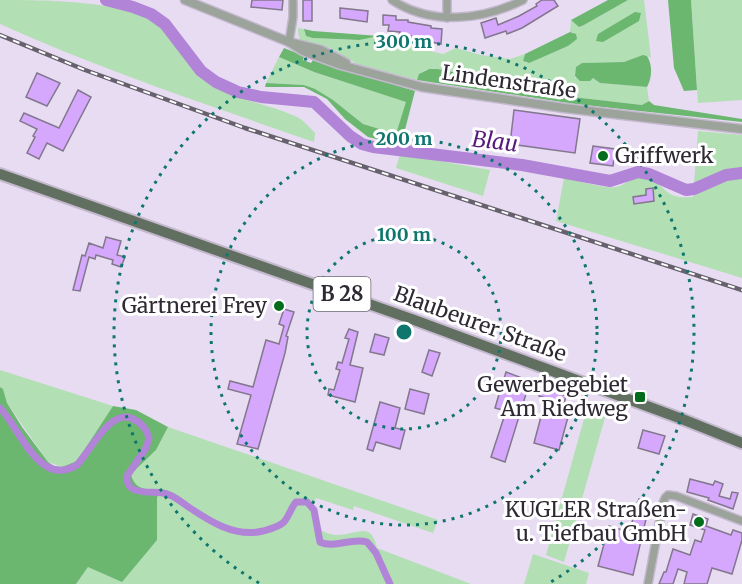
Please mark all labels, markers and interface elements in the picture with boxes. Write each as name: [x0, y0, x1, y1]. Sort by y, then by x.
text: 300 m: [376, 30, 432, 53]
street label: Lindenstraße: [440, 59, 578, 104]
water label: Blau: [471, 124, 519, 158]
text: 200 m: [376, 127, 432, 150]
place label: Griffwerk: [615, 142, 714, 169]
marker: Griffwerk: [596, 149, 610, 163]
text: 100 m: [377, 223, 431, 246]
road number: B 28: [314, 277, 370, 311]
street label: Blaubeurer Straße: [390, 280, 570, 367]
place label: Gärtnerei Frey: [122, 292, 268, 319]
marker: Gärtnerei Frey: [272, 299, 286, 313]
centre of rings: [394, 322, 414, 342]
place label: Gewerbegebiet Am Riedweg: [477, 371, 628, 422]
marker: Gewerbegebiet Am Riedweg: [633, 390, 647, 404]
place label: KUGLER Straßen- u. Tiefbau GmbH: [505, 496, 687, 547]
marker: KUGLER Straßen- u. Tiefbau GmbH: [692, 515, 706, 529]

